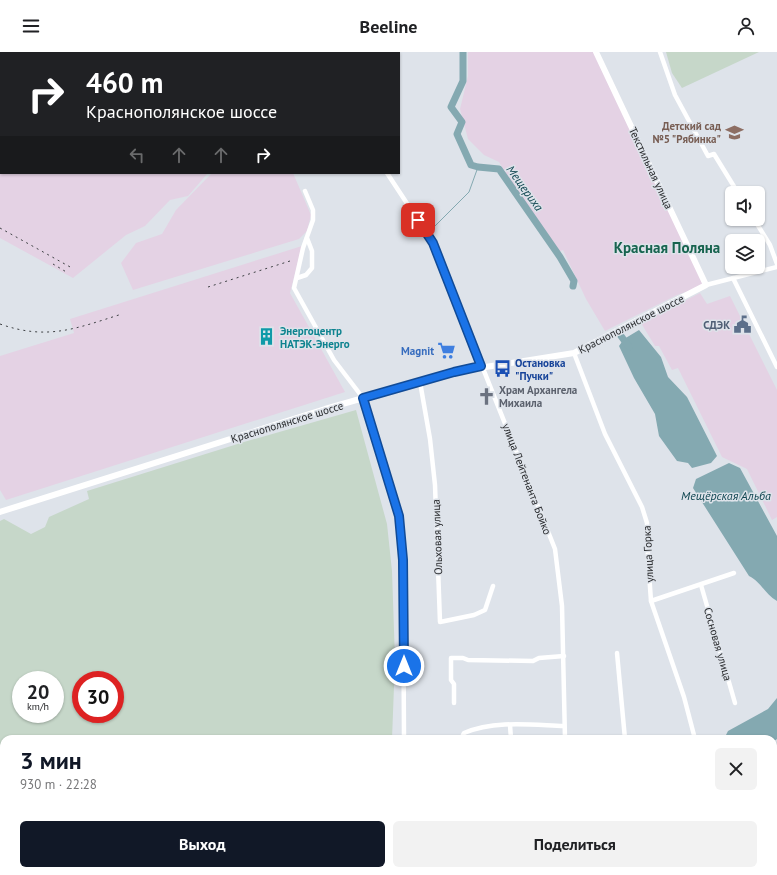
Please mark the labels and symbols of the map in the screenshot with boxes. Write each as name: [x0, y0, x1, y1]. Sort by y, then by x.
place label: Детский сад №5 "Рябинка": [652, 119, 722, 146]
school or university icon: Детский сад №5 "Рябинка": [724, 122, 744, 142]
street label: Текстильная улица: [626, 125, 676, 211]
water label: Мещериха: [503, 162, 547, 214]
pin: [401, 203, 435, 237]
district label: Красная Поляна: [614, 238, 720, 257]
street label: Краснополянское шоссе: [576, 291, 687, 357]
public building icon: СДЭК: [733, 315, 753, 335]
place label: СДЭК: [703, 318, 730, 332]
place label: Энергоцентр НАТЭК-Энерго: [280, 324, 350, 351]
building icon: Энергоцентр НАТЭК-Энерго: [257, 327, 277, 347]
supermarket icon: Magnit: [437, 341, 457, 361]
place label: Magnit: [401, 344, 434, 358]
place label: Остановка "Пучки": [515, 356, 565, 383]
bus stop icon: Остановка "Пучки": [492, 359, 512, 379]
place label: Храм Архангела Михаила: [499, 383, 577, 410]
church icon: Храм Архангела Михаила: [476, 386, 496, 406]
street label: Краснополянское шоссе: [229, 398, 345, 446]
street label: улица Лейтенанта Бойко: [499, 421, 555, 537]
water label: Мещёрская Альба: [681, 488, 771, 503]
street label: Ольховая улица: [429, 499, 445, 575]
street label: улица Горка: [640, 525, 656, 583]
street label: Сосновая улица: [701, 606, 735, 682]
position arrow: [383, 645, 425, 687]
speed limit sign: 30: [72, 671, 124, 723]

